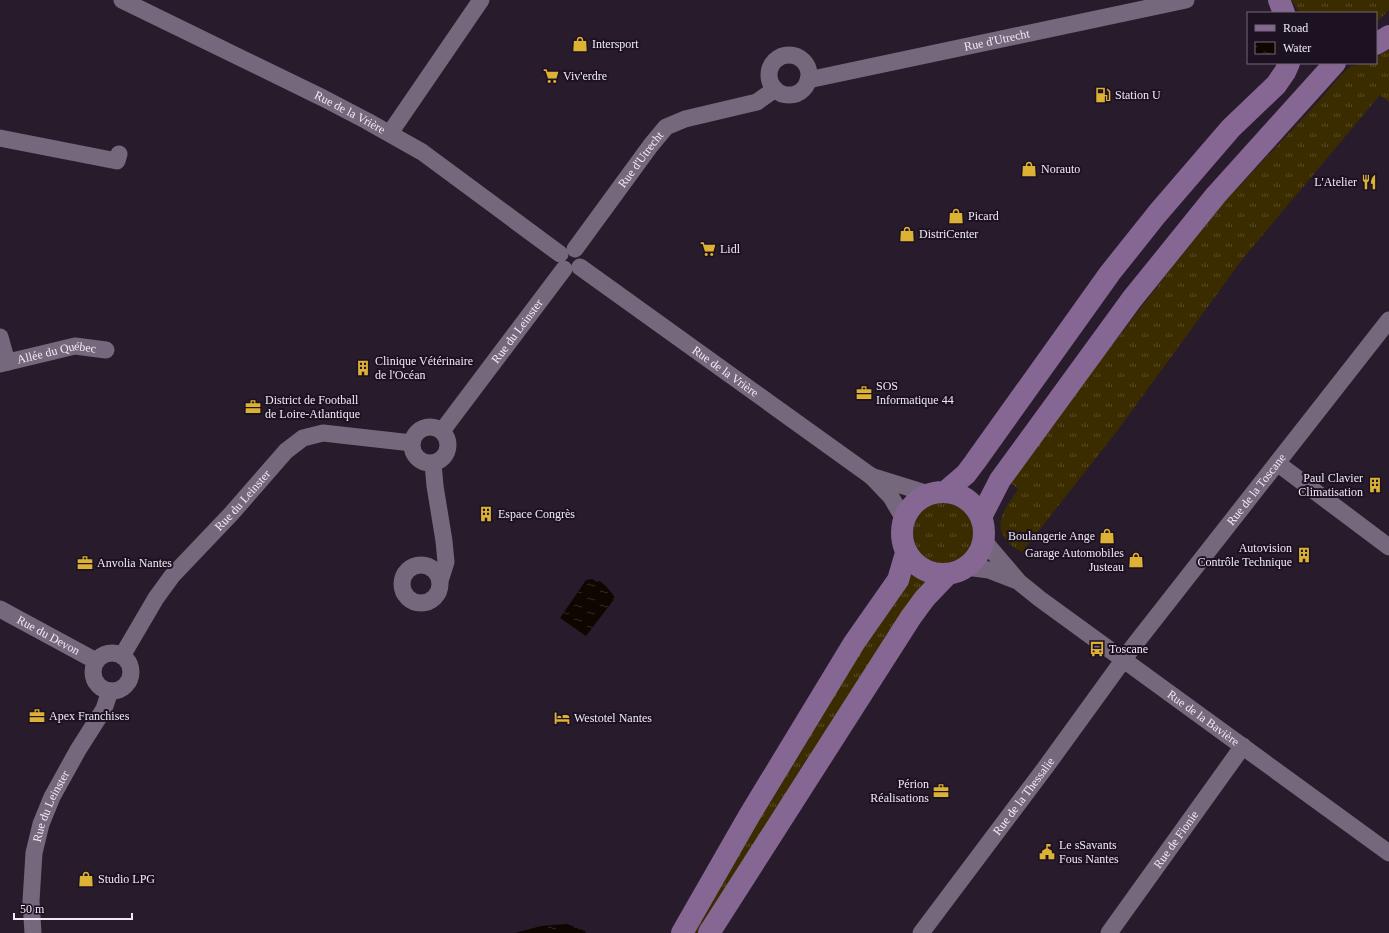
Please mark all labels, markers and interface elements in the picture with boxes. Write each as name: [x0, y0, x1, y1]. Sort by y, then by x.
legend: [1247, 12, 1377, 64]
text: Road: [1283, 21, 1308, 35]
street label: Rue d'Utrecht: [963, 26, 1031, 54]
shop icon: Intersport: [571, 35, 589, 53]
place label: Intersport: [592, 37, 639, 51]
text: Water: [1283, 41, 1311, 55]
supermarket icon: Viv'erdre: [542, 67, 560, 85]
place label: Viv'erdre: [563, 69, 607, 83]
fuel station icon: Station U: [1094, 86, 1112, 104]
street label: Rue de la Vrière: [312, 88, 388, 137]
place label: Station U: [1115, 88, 1161, 102]
street label: Rue d'Utrecht: [615, 128, 667, 190]
shop icon: Norauto: [1020, 160, 1038, 178]
place label: Norauto: [1041, 162, 1080, 176]
restaurant icon: L'Atelier: [1360, 173, 1378, 191]
place label: L'Atelier: [1314, 175, 1357, 189]
shop icon: Picard: [947, 207, 965, 225]
place label: Picard: [968, 209, 999, 223]
shop icon: DistriCenter: [898, 225, 916, 243]
place label: DistriCenter: [919, 227, 978, 241]
supermarket icon: Lidl: [699, 240, 717, 258]
place label: Lidl: [720, 242, 741, 256]
street label: Rue du Leinster: [489, 296, 546, 366]
street label: Allée du Québec: [16, 339, 97, 367]
street label: Rue de la Vrière: [690, 343, 761, 400]
place label: Clinique Vétérinaire de l'Océan: [375, 354, 473, 382]
building icon: Clinique Vétérinaire de l'Océan: [354, 359, 372, 377]
place label: SOS Informatique 44: [876, 379, 954, 407]
office icon: SOS Informatique 44: [855, 384, 873, 402]
place label: District de Football de Loire-Atlantique: [265, 393, 360, 421]
office icon: District de Football de Loire-Atlantique: [244, 398, 262, 416]
street label: Rue de la Toscane: [1224, 451, 1289, 528]
street label: Rue du Leinster: [212, 467, 273, 534]
place label: Paul Clavier Climatisation: [1298, 471, 1363, 499]
building icon: Paul Clavier Climatisation: [1366, 476, 1384, 494]
building icon: Espace Congrès: [477, 505, 495, 523]
place label: Espace Congrès: [498, 507, 575, 521]
shop icon: Boulangerie Ange: [1098, 527, 1116, 545]
place label: Boulangerie Ange: [1008, 529, 1095, 543]
place label: Autovision Contrôle Technique: [1197, 541, 1292, 569]
place label: Garage Automobiles Justeau: [1025, 546, 1124, 574]
building icon: Autovision Contrôle Technique: [1295, 546, 1313, 564]
shop icon: Garage Automobiles Justeau: [1127, 551, 1145, 569]
office icon: Anvolia Nantes: [76, 554, 94, 572]
place label: Anvolia Nantes: [97, 556, 172, 570]
street label: Rue du Devon: [15, 613, 82, 658]
bus stop icon: Toscane: [1088, 640, 1106, 658]
place label: Toscane: [1109, 642, 1148, 656]
street label: Rue de la Bavière: [1165, 687, 1242, 749]
office icon: Apex Franchises: [28, 707, 46, 725]
place label: Apex Franchises: [49, 709, 130, 723]
hotel icon: Westotel Nantes: [553, 709, 571, 727]
place label: Westotel Nantes: [574, 711, 652, 725]
street label: Rue de la Thessalie: [990, 755, 1057, 838]
street label: Rue du Leinster: [30, 768, 72, 843]
place label: Périon Réalisations: [870, 777, 929, 805]
office icon: Périon Réalisations: [932, 782, 950, 800]
street label: Rue de Fionie: [1151, 808, 1201, 871]
place label: Le sSavants Fous Nantes: [1059, 838, 1119, 866]
public building icon: Le sSavants Fous Nantes: [1038, 843, 1056, 861]
shop icon: Studio LPG: [77, 870, 95, 888]
place label: Studio LPG: [98, 872, 155, 886]
scale bar: [14, 895, 132, 921]
text: 50 m: [20, 902, 45, 916]

